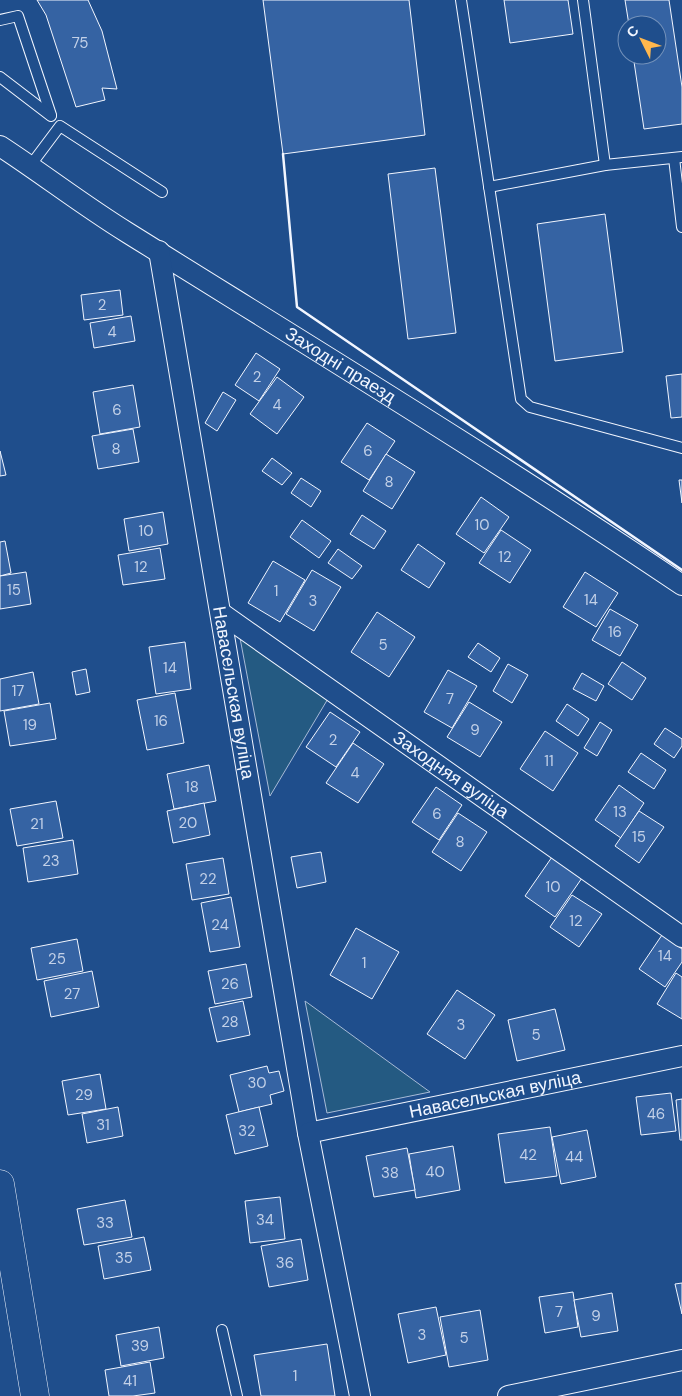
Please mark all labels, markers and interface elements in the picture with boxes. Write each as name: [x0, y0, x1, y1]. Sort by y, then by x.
north arrow: [617, 15, 667, 65]
text: С: [622, 22, 642, 41]
house number: 75: [72, 33, 88, 53]
house number: 2: [98, 295, 106, 315]
house number: 4: [107, 322, 117, 342]
street label: Заходні праезд: [281, 322, 401, 409]
house number: 2: [253, 367, 261, 387]
house number: 4: [272, 395, 282, 415]
house number: 6: [112, 400, 122, 420]
house number: 8: [111, 439, 121, 459]
house number: 6: [363, 441, 373, 461]
house number: 8: [384, 472, 394, 492]
house number: 10: [475, 515, 489, 535]
house number: 10: [139, 521, 153, 541]
house number: 12: [498, 547, 512, 567]
house number: 12: [134, 557, 148, 577]
house number: 15: [7, 580, 21, 600]
house number: 1: [274, 581, 278, 601]
house number: 14: [584, 590, 598, 610]
house number: 3: [309, 591, 317, 611]
street label: Навасельская вуліца: [207, 604, 260, 782]
house number: 16: [608, 622, 622, 642]
house number: 5: [378, 635, 388, 655]
house number: 14: [163, 658, 177, 678]
house number: 17: [12, 681, 24, 701]
house number: 7: [446, 689, 454, 709]
house number: 16: [154, 711, 168, 731]
house number: 19: [23, 715, 37, 735]
house number: 9: [470, 720, 480, 740]
street label: Заходняя вуліца: [388, 725, 515, 824]
house number: 2: [329, 730, 337, 750]
house number: 11: [544, 751, 554, 771]
house number: 4: [350, 763, 360, 783]
house number: 18: [185, 777, 199, 797]
house number: 13: [613, 802, 627, 822]
house number: 6: [432, 804, 442, 824]
house number: 20: [179, 813, 197, 833]
house number: 21: [30, 814, 44, 834]
house number: 15: [632, 827, 646, 847]
house number: 8: [455, 832, 465, 852]
house number: 23: [42, 851, 60, 871]
house number: 22: [199, 869, 217, 889]
house number: 10: [546, 877, 560, 897]
house number: 12: [569, 911, 583, 931]
house number: 24: [211, 915, 229, 935]
house number: 14: [658, 946, 672, 966]
house number: 25: [48, 949, 66, 969]
house number: 1: [362, 953, 366, 973]
house number: 26: [221, 974, 239, 994]
house number: 27: [64, 984, 80, 1004]
house number: 28: [221, 1012, 239, 1032]
house number: 3: [457, 1015, 465, 1035]
house number: 5: [531, 1025, 541, 1045]
street label: Навасельская вуліца: [407, 1065, 584, 1124]
house number: 30: [247, 1073, 267, 1093]
house number: 29: [75, 1085, 93, 1105]
house number: 46: [647, 1104, 665, 1124]
house number: 31: [96, 1115, 110, 1135]
house number: 32: [238, 1121, 256, 1141]
house number: 42: [519, 1145, 537, 1165]
house number: 44: [565, 1147, 583, 1167]
house number: 40: [425, 1162, 445, 1182]
house number: 38: [381, 1163, 399, 1183]
house number: 34: [256, 1210, 274, 1230]
house number: 33: [96, 1213, 114, 1233]
house number: 35: [115, 1248, 133, 1268]
house number: 36: [276, 1253, 294, 1273]
house number: 7: [555, 1302, 563, 1322]
house number: 9: [591, 1306, 601, 1326]
house number: 3: [418, 1325, 426, 1345]
house number: 5: [459, 1328, 469, 1348]
house number: 39: [131, 1336, 149, 1356]
house number: 1: [293, 1366, 297, 1386]
house number: 41: [123, 1371, 137, 1391]

